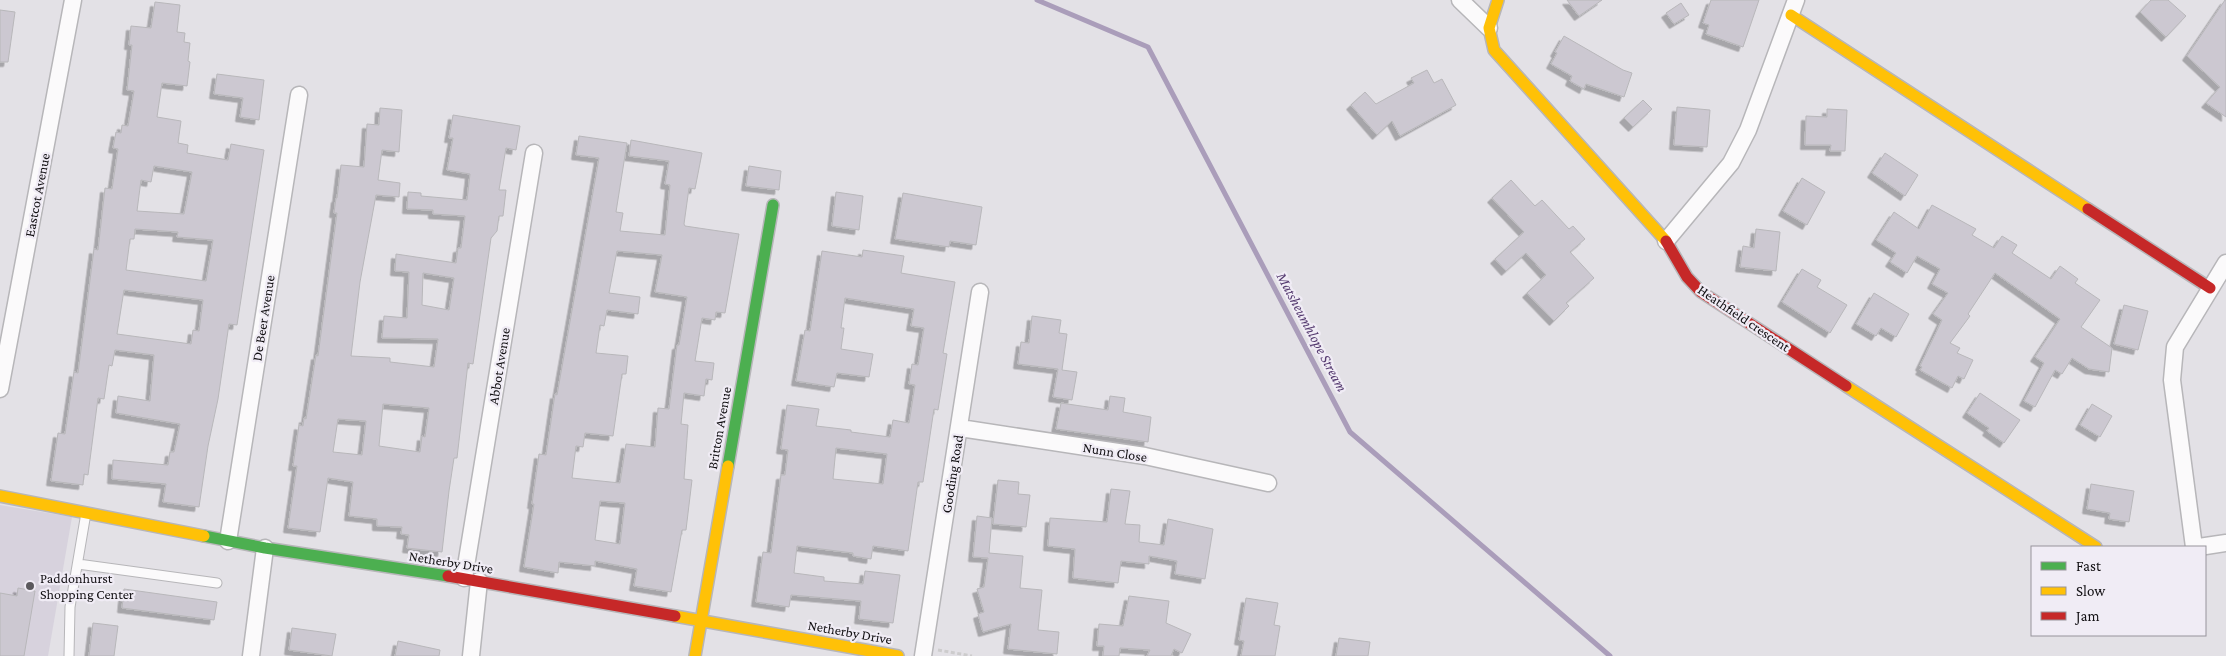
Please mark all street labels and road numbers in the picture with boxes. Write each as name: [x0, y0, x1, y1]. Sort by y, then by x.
street label: Eastcot Avenue: [21, 152, 53, 238]
street label: De Beer Avenue: [248, 274, 278, 362]
street label: Heathfield crescent: [1695, 281, 1793, 355]
street label: Abbot Avenue: [485, 326, 513, 406]
street label: Britton Avenue: [704, 385, 734, 471]
street label: Gooding Road: [938, 433, 966, 514]
street label: Nunn Close: [1082, 439, 1148, 465]
street label: Netherby Drive: [408, 547, 494, 577]
street label: Netherby Drive: [807, 617, 893, 647]

